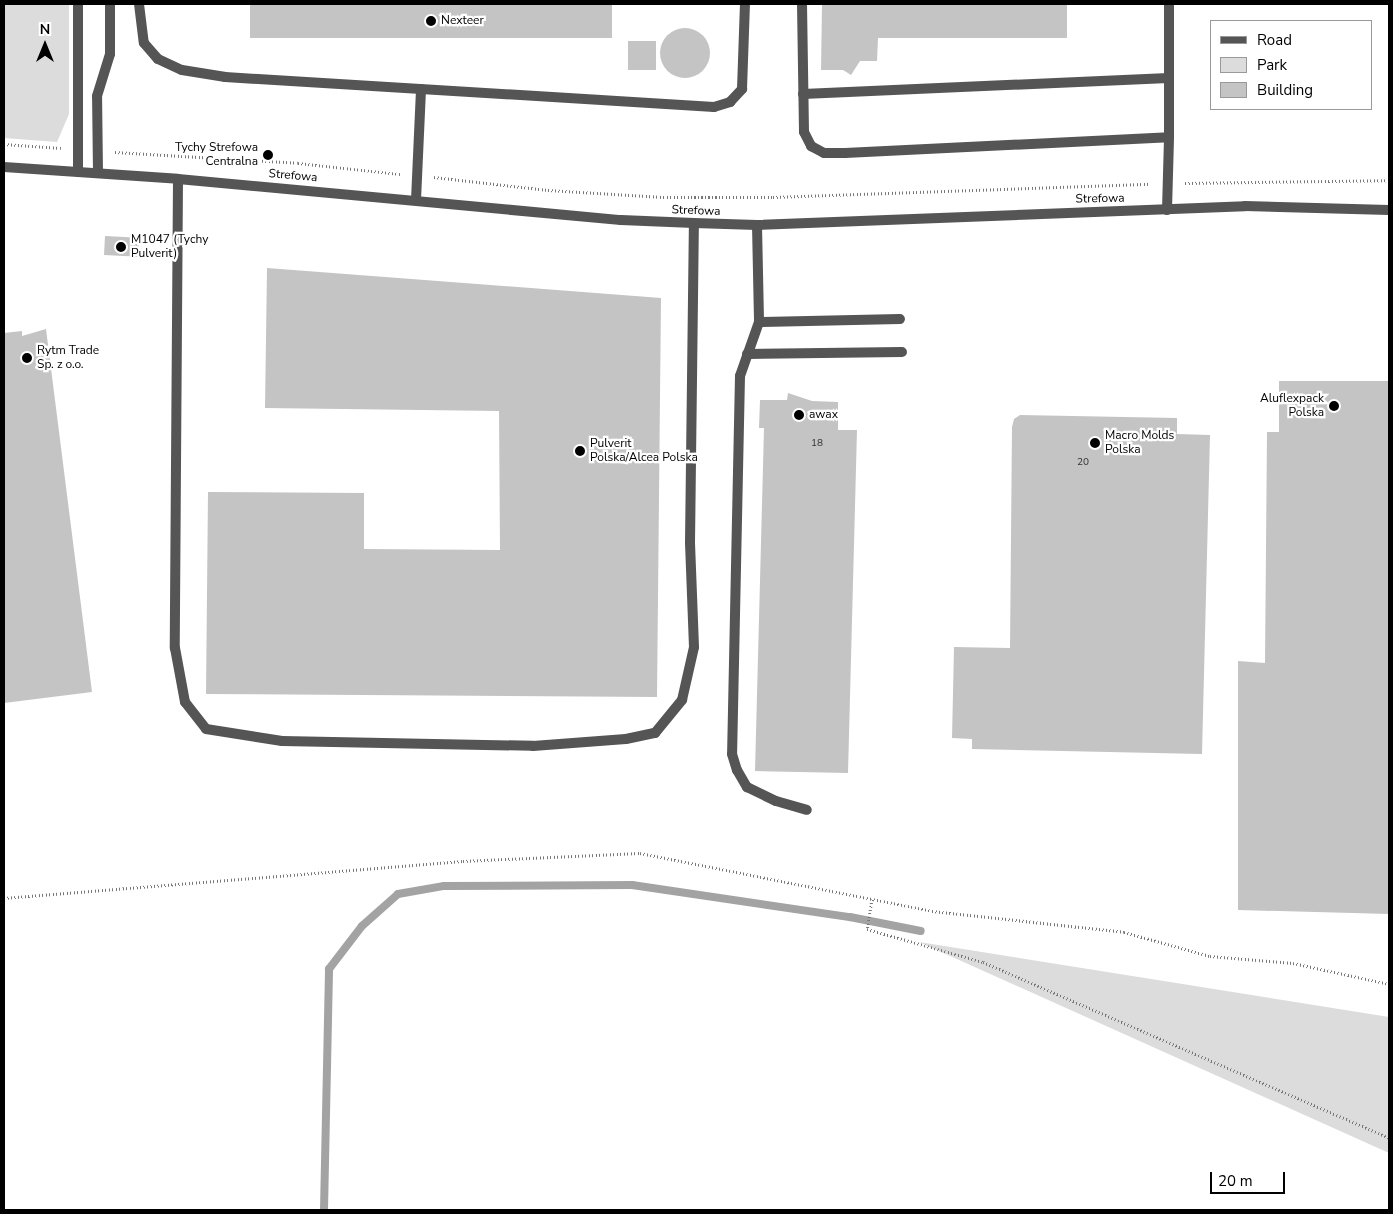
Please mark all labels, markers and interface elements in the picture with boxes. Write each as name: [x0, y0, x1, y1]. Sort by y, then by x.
place label: Nexteer: [441, 14, 484, 28]
marker: Nexteer: [425, 15, 437, 27]
north arrow: [20, 20, 70, 70]
text: N: [40, 20, 50, 39]
legend: [1210, 20, 1373, 110]
text: Road: [1257, 30, 1292, 50]
text: Park: [1257, 55, 1287, 75]
text: Building: [1257, 80, 1313, 100]
place label: Tychy Strefowa Centralna: [175, 141, 258, 169]
marker: Tychy Strefowa Centralna: [262, 149, 274, 161]
street label: Strefowa: [268, 167, 318, 185]
street label: Strefowa: [1075, 191, 1125, 207]
street label: Strefowa: [671, 203, 721, 219]
place label: M1047 (Tychy Pulverit): [131, 233, 208, 261]
marker: M1047 (Tychy Pulverit): [115, 241, 127, 253]
place label: Rytm Trade Sp. z o.o.: [37, 344, 99, 372]
marker: Rytm Trade Sp. z o.o.: [21, 352, 33, 364]
place label: Aluflexpack Polska: [1260, 392, 1324, 420]
marker: Aluflexpack Polska: [1328, 400, 1340, 412]
place label: awax: [809, 408, 838, 422]
marker: awax: [793, 409, 805, 421]
place label: Macro Molds Polska: [1105, 429, 1174, 457]
place label: Pulverit Polska/Alcea Polska: [590, 437, 698, 465]
marker: Macro Molds Polska: [1089, 437, 1101, 449]
house number: 18: [811, 438, 823, 450]
marker: Pulverit Polska/Alcea Polska: [574, 445, 586, 457]
house number: 20: [1077, 457, 1089, 469]
scale bar: [1213, 1162, 1288, 1194]
text: 20 m: [1218, 1171, 1253, 1191]

